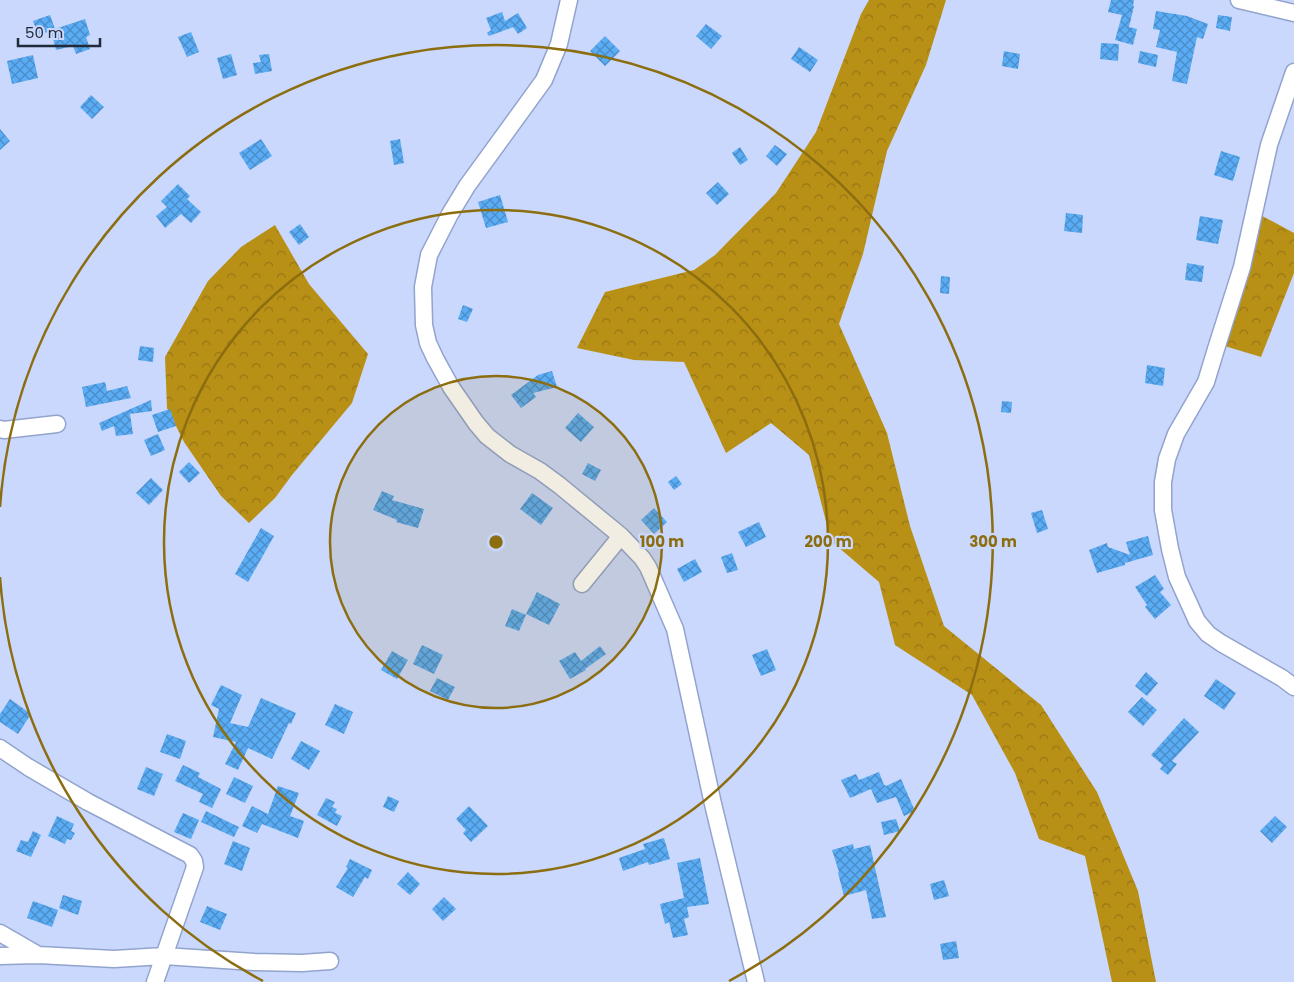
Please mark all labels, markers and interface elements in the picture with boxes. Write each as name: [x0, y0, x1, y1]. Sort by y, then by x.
scale bar: [18, 15, 100, 47]
text: 50 m: [25, 22, 63, 43]
text: 100 m: [640, 531, 684, 552]
text: 200 m: [804, 531, 852, 552]
text: 300 m: [969, 531, 1017, 552]
centre of rings: [487, 533, 505, 551]

